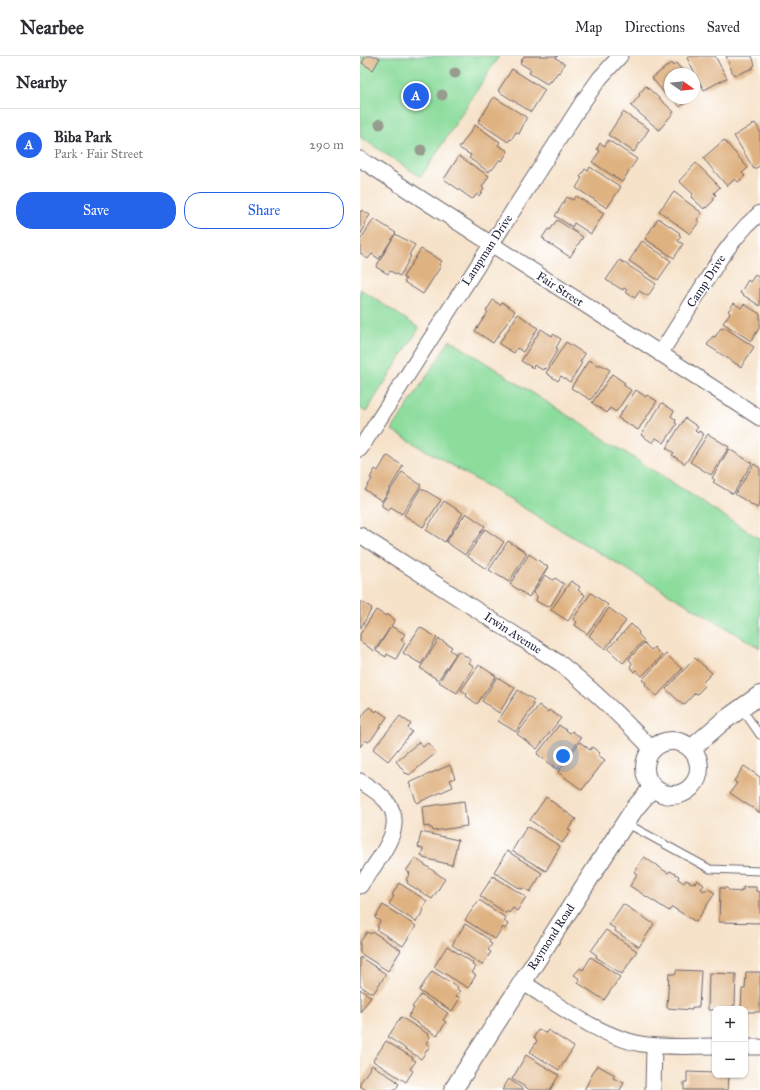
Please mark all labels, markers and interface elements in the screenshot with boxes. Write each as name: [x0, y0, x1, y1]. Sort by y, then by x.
text: Nearbee: [20, 16, 84, 39]
text: Map: [575, 19, 602, 36]
text: Directions: [624, 19, 685, 36]
text: Saved: [707, 19, 740, 36]
north arrow: [664, 68, 700, 104]
text: Nearby: [16, 72, 67, 93]
pin: A: [403, 81, 429, 111]
text: Biba Park: [54, 128, 112, 146]
text: A: [25, 137, 33, 153]
text: 290 m: [309, 137, 344, 153]
text: Park · Fair Street: [54, 146, 143, 162]
button: Save: [16, 192, 176, 229]
button: Share: [184, 192, 344, 229]
street label: Lampman Drive: [459, 212, 515, 288]
street label: Camp Drive: [684, 252, 728, 310]
street label: Fair Street: [534, 269, 587, 310]
street label: Irwin Avenue: [482, 609, 544, 657]
your location: [553, 746, 573, 766]
street label: Raymond Road: [524, 901, 578, 973]
map controls: [712, 1006, 748, 1078]
button: +: [712, 1006, 748, 1042]
button: −: [712, 1042, 748, 1078]

